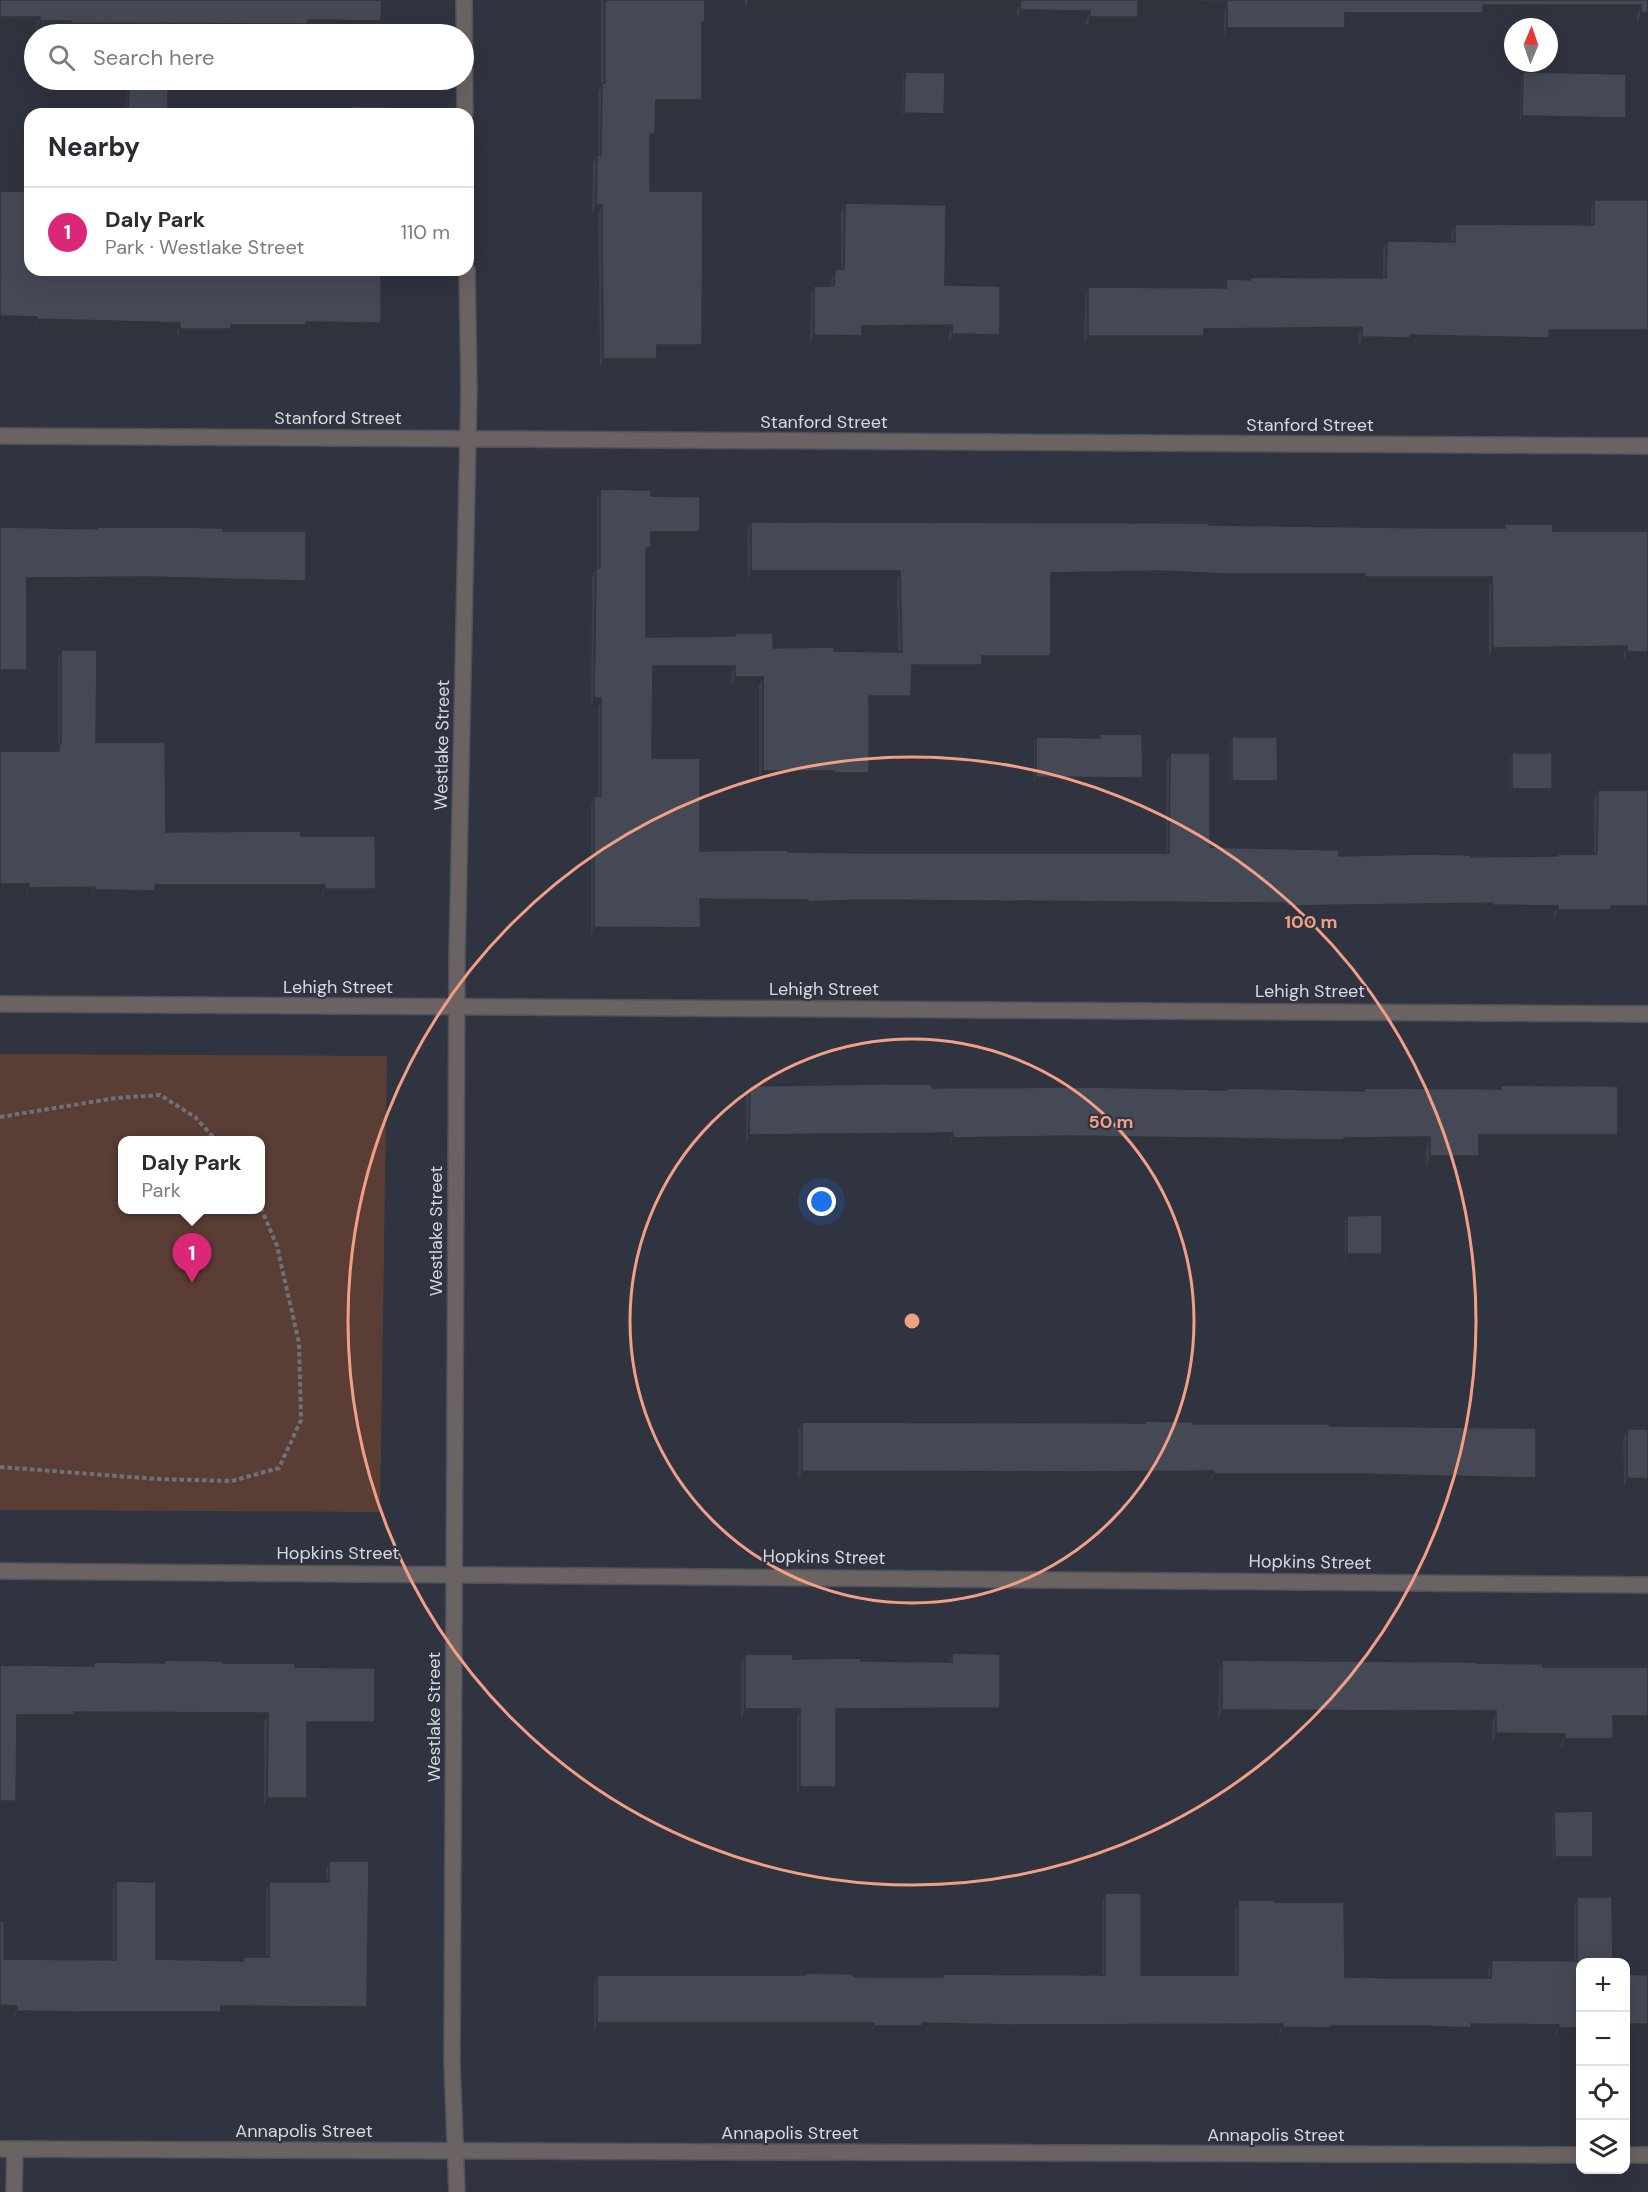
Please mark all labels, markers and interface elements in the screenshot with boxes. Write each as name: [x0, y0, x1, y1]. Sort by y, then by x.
north arrow: [1504, 18, 1558, 72]
search box: [24, 24, 474, 90]
icon: search: [45, 41, 78, 74]
text: Search here: [93, 43, 214, 72]
text: Nearby: [48, 130, 140, 164]
text: Daly Park: [105, 205, 205, 234]
text: 1: [64, 219, 71, 245]
text: 110 m: [401, 219, 450, 245]
text: Park · Westlake Street: [105, 234, 304, 260]
street label: Stanford Street: [274, 406, 402, 430]
street label: Stanford Street: [760, 410, 888, 434]
street label: Stanford Street: [1246, 413, 1374, 437]
street label: Westlake Street: [429, 679, 455, 811]
text: 100 m: [1284, 910, 1338, 934]
street label: Lehigh Street: [283, 975, 393, 999]
street label: Lehigh Street: [769, 977, 879, 1001]
street label: Lehigh Street: [1255, 979, 1365, 1003]
text: 50 m: [1088, 1110, 1134, 1134]
popup: [118, 1136, 265, 1214]
text: Daly Park: [141, 1148, 242, 1177]
street label: Westlake Street: [424, 1166, 448, 1296]
text: Park: [141, 1177, 181, 1203]
your location: [807, 1187, 836, 1216]
pin: 1: [172, 1234, 212, 1283]
centre of rings: [902, 1311, 922, 1331]
street label: Hopkins Street: [277, 1541, 399, 1565]
street label: Hopkins Street: [762, 1544, 886, 1570]
street label: Hopkins Street: [1248, 1549, 1372, 1575]
street label: Westlake Street: [422, 1652, 446, 1782]
map controls: [1576, 1958, 1630, 2174]
button: +: [1576, 1958, 1630, 2012]
button: −: [1576, 2012, 1630, 2066]
button: locate: [1576, 2066, 1630, 2120]
street label: Annapolis Street: [235, 2119, 373, 2143]
button: layers: [1576, 2120, 1630, 2174]
street label: Annapolis Street: [721, 2121, 859, 2145]
street label: Annapolis Street: [1207, 2123, 1345, 2147]

